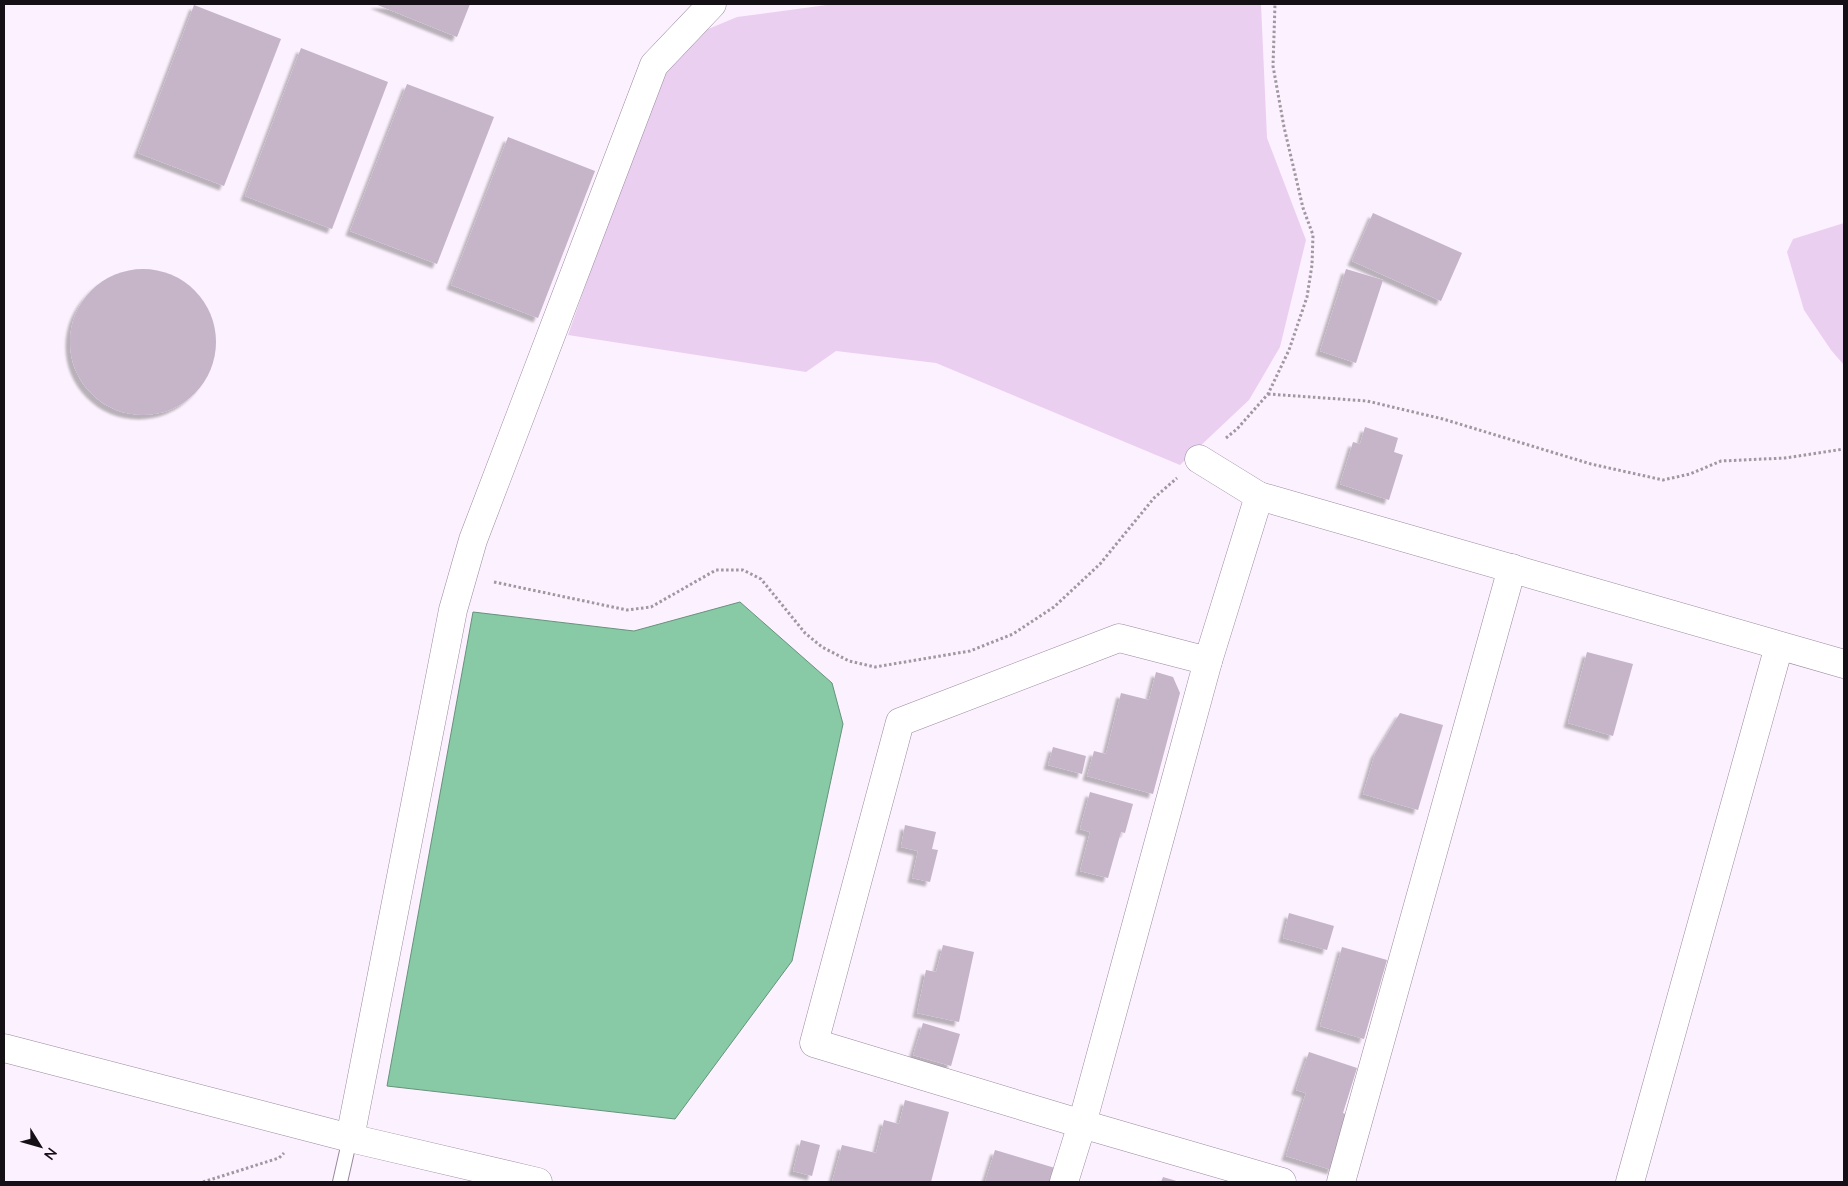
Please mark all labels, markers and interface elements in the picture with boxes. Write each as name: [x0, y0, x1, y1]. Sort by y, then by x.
north arrow: [15, 1121, 65, 1171]
text: N: [41, 1145, 61, 1164]

